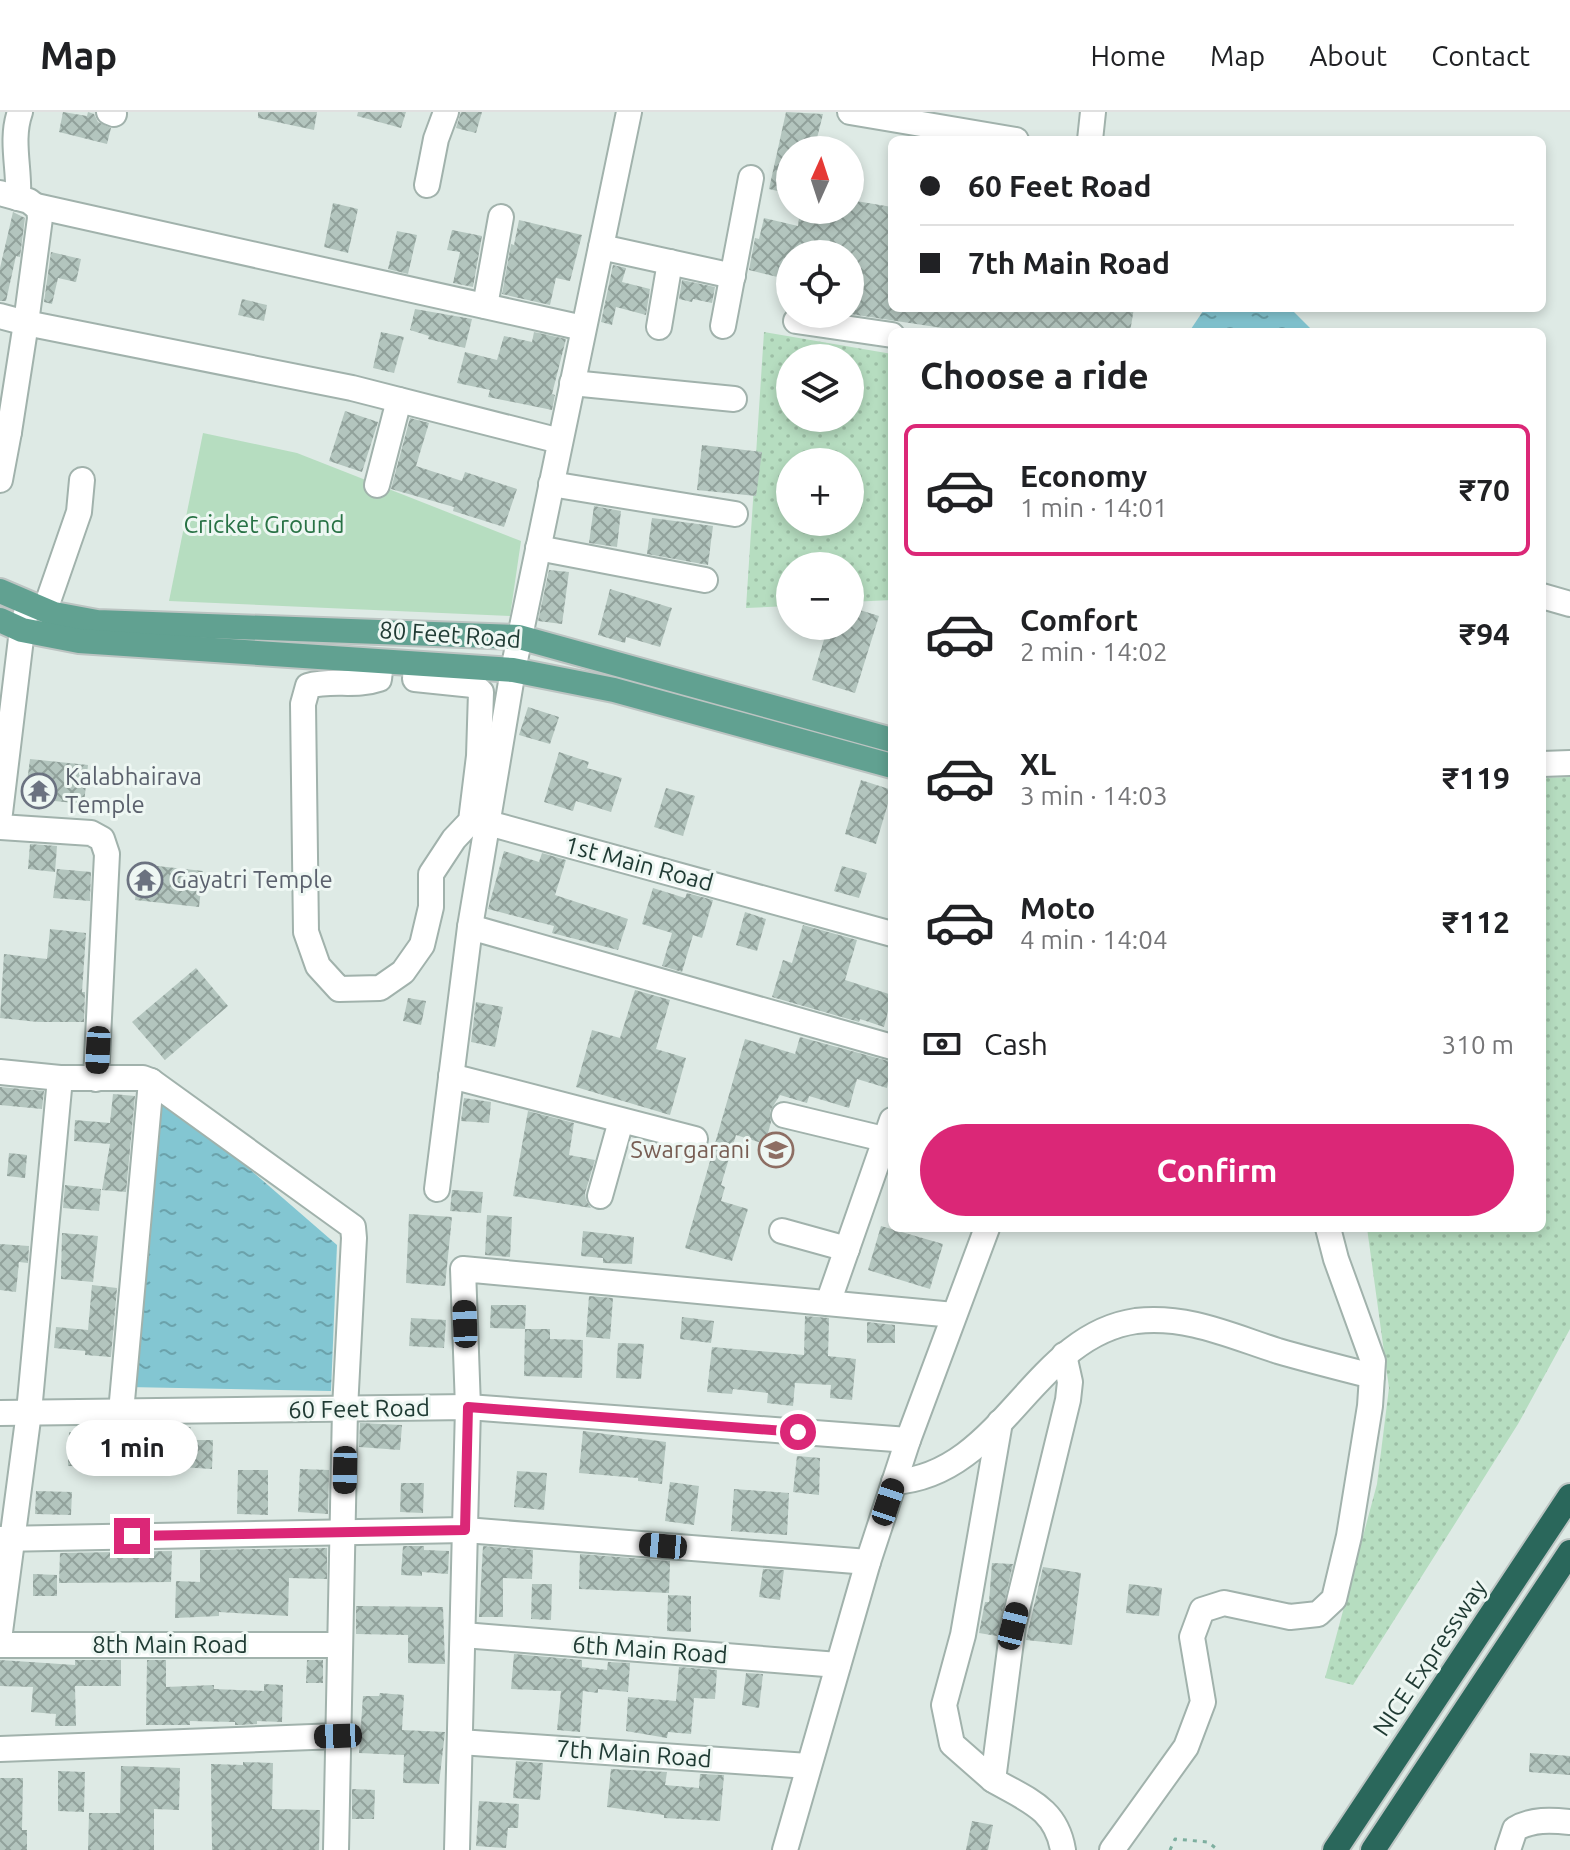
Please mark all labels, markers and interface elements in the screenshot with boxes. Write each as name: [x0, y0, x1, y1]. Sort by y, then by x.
text: Map: [40, 34, 117, 76]
text: Home: [1091, 40, 1166, 71]
text: Map: [1210, 40, 1265, 71]
text: About: [1309, 40, 1387, 71]
text: Contact: [1431, 40, 1530, 71]
north arrow: [776, 136, 864, 224]
map controls: [776, 136, 864, 640]
text: 60 Feet Road: [968, 169, 1152, 203]
button: locate: [776, 240, 864, 328]
text: 7th Main Road: [968, 246, 1170, 280]
button: layers: [776, 344, 864, 432]
text: Choose a ride: [920, 355, 1149, 396]
button: +: [776, 448, 864, 536]
icon: car: [924, 454, 996, 526]
text: Economy: [1020, 459, 1147, 493]
text: ₹70: [1459, 473, 1510, 507]
text: 1 min · 14:01: [1020, 493, 1168, 522]
park label: Cricket Ground: [183, 511, 345, 538]
button: −: [776, 552, 864, 640]
icon: car: [924, 598, 996, 670]
text: Comfort: [1020, 603, 1138, 637]
street label: 80 Feet Road: [378, 616, 522, 653]
text: ₹94: [1459, 617, 1510, 651]
text: 2 min · 14:02: [1020, 637, 1168, 666]
icon: car: [924, 742, 996, 814]
text: XL: [1020, 747, 1056, 781]
text: ₹119: [1442, 761, 1510, 795]
place label: Kalabhairava Temple: [65, 763, 202, 818]
temple icon: Kalabhairava Temple: [20, 772, 58, 810]
text: 3 min · 14:03: [1020, 781, 1168, 810]
street label: 1st Main Road: [562, 831, 716, 896]
temple icon: Gayatri Temple: [126, 861, 164, 899]
place label: Gayatri Temple: [171, 866, 333, 893]
icon: car: [924, 886, 996, 958]
text: Moto: [1020, 891, 1095, 925]
text: ₹112: [1442, 905, 1510, 939]
text: 4 min · 14:04: [1020, 925, 1168, 954]
icon: cash: [920, 1022, 964, 1066]
car: [85, 1025, 111, 1075]
text: Cash: [984, 1027, 1048, 1061]
text: 310 m: [1442, 1030, 1514, 1059]
button: Confirm: [920, 1124, 1514, 1216]
school or university icon: Swargarani: [757, 1131, 795, 1169]
place label: Swargarani: [630, 1136, 750, 1163]
car: [452, 1300, 478, 1348]
street label: 60 Feet Road: [288, 1394, 430, 1423]
route start: [780, 1414, 816, 1450]
callout: 1 min: [66, 1420, 198, 1476]
text: 1 min: [99, 1433, 165, 1462]
car: [333, 1446, 357, 1494]
car: [869, 1475, 907, 1529]
route end: [114, 1518, 150, 1554]
car: [638, 1532, 688, 1560]
street label: NICE Expressway: [1367, 1574, 1492, 1741]
car: [996, 1600, 1030, 1652]
street label: 8th Main Road: [92, 1631, 248, 1658]
street label: 6th Main Road: [571, 1631, 729, 1668]
car: [314, 1723, 362, 1749]
street label: 7th Main Road: [555, 1735, 713, 1772]

